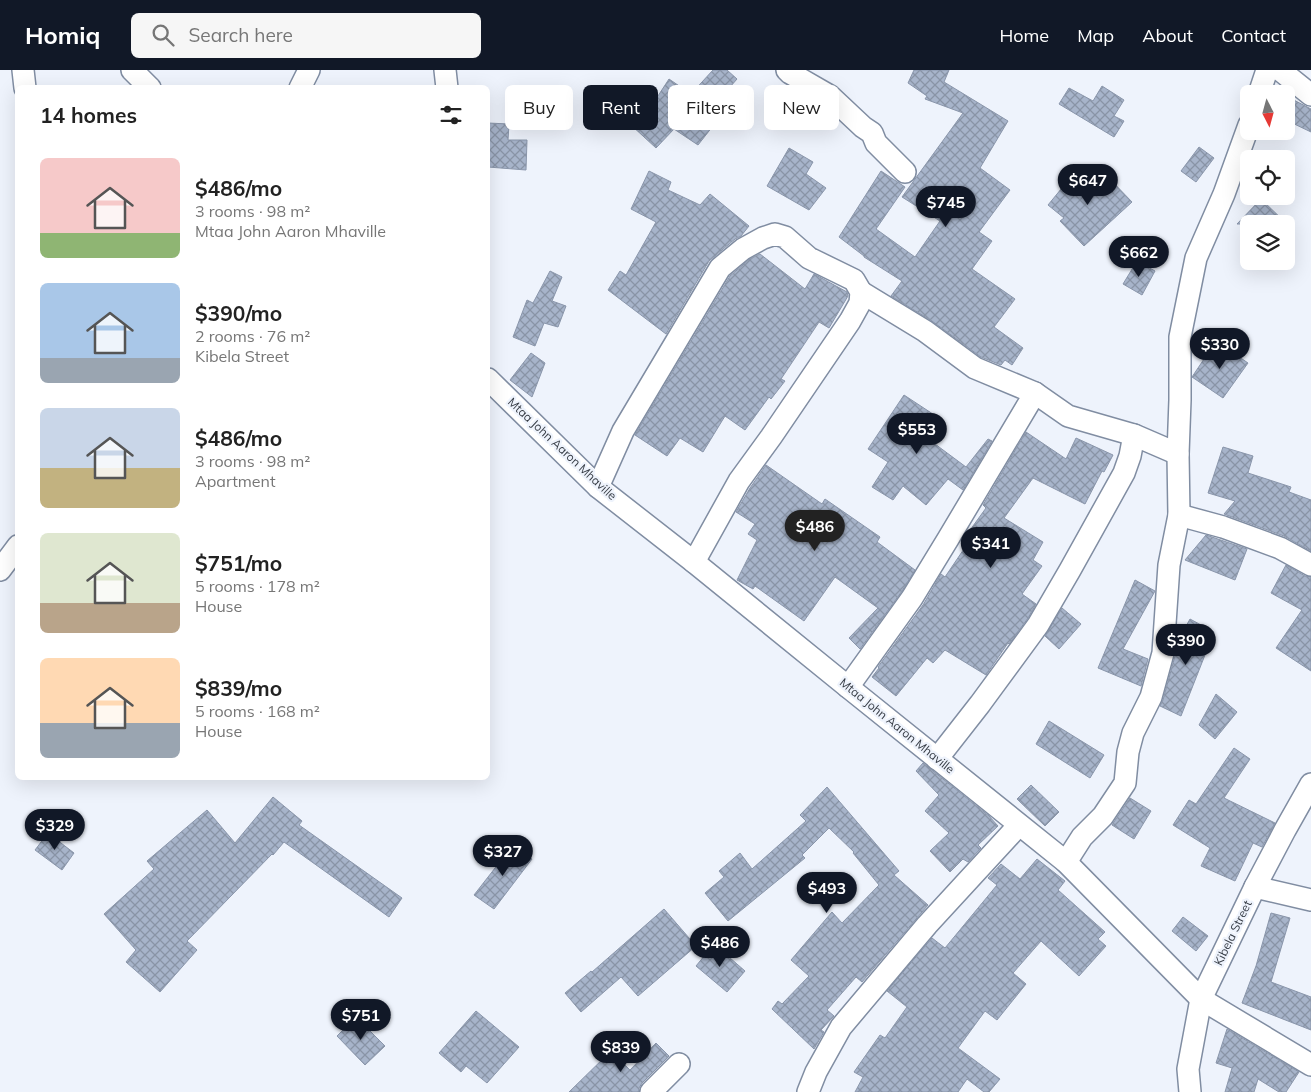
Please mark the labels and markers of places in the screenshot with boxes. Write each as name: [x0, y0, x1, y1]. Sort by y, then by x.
pin: $647: [1058, 164, 1118, 206]
pin: $745: [916, 186, 976, 228]
pin: $662: [1109, 236, 1169, 278]
pin: $330: [1190, 328, 1250, 370]
pin: $553: [887, 412, 947, 455]
pin: $486: [785, 510, 845, 552]
pin: $341: [961, 526, 1021, 569]
pin: $390: [1156, 624, 1216, 666]
pin: $329: [25, 808, 85, 851]
pin: $327: [473, 834, 533, 877]
pin: $493: [797, 872, 857, 914]
pin: $486: [690, 926, 750, 968]
pin: $751: [331, 998, 391, 1041]
pin: $839: [591, 1030, 651, 1073]

